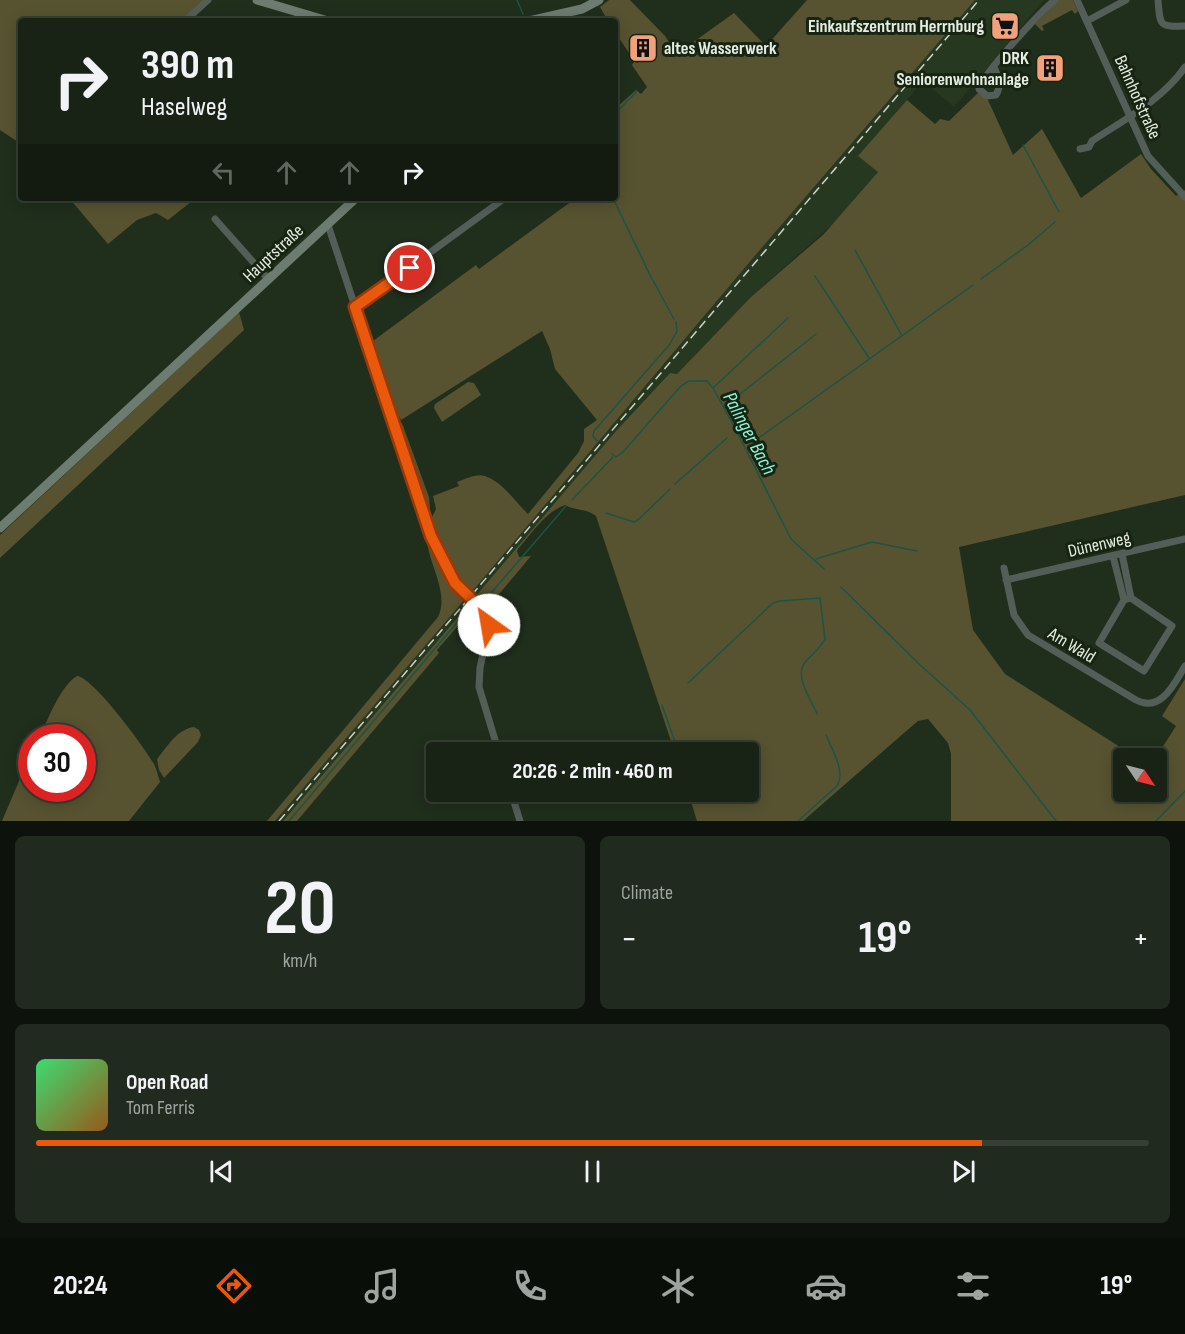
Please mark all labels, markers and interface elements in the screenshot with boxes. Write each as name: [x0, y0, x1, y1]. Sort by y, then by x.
supermarket icon: Einkaufszentrum Herrnburg: [989, 10, 1021, 42]
place label: Einkaufszentrum Herrnburg: [808, 16, 984, 37]
building icon: altes Wasserwerk: [627, 32, 659, 64]
place label: altes Wasserwerk: [664, 38, 777, 59]
text: 390 m: [141, 40, 234, 91]
icon: right: [42, 42, 120, 120]
place label: DRK Seniorenwohnanlage: [896, 48, 1029, 90]
building icon: DRK Seniorenwohnanlage: [1034, 52, 1066, 84]
street label: Bahnhofstraße: [1110, 52, 1165, 142]
text: Haselweg: [141, 91, 227, 123]
icon: left: [207, 156, 240, 189]
icon: ahead: [270, 156, 303, 189]
icon: ahead: [333, 156, 366, 189]
icon: right: [396, 156, 429, 189]
street label: Hauptstraße: [239, 220, 308, 287]
pin: [384, 242, 435, 293]
icon: arrive: [393, 251, 426, 284]
water label: Palinger Bach: [717, 388, 781, 479]
street label: Dünenweg: [1066, 527, 1132, 562]
position arrow: [457, 593, 521, 657]
street label: Am Wald: [1043, 623, 1099, 668]
speed limit sign: 30: [18, 724, 96, 802]
north arrow: [1113, 748, 1167, 802]
map controls: [1113, 748, 1167, 802]
text: 20:26 · 2 min · 460 m: [513, 758, 672, 785]
text: 20: [264, 863, 336, 956]
text: Climate: [621, 881, 673, 905]
text: 19°: [858, 911, 912, 966]
text: −: [621, 919, 637, 959]
text: +: [1133, 919, 1149, 959]
text: km/h: [283, 949, 317, 973]
text: Open Road: [126, 1069, 208, 1096]
text: Tom Ferris: [126, 1096, 195, 1120]
icon: previous: [205, 1155, 238, 1188]
icon: pause: [576, 1155, 609, 1188]
icon: next: [947, 1155, 980, 1188]
icon: directions: [213, 1265, 255, 1307]
icon: music: [361, 1265, 403, 1307]
icon: phone: [509, 1265, 551, 1307]
icon: climate: [657, 1265, 699, 1307]
icon: car: [805, 1265, 847, 1307]
icon: filters: [952, 1265, 994, 1307]
text: 20:24: [53, 1270, 108, 1302]
text: 19°: [1100, 1270, 1132, 1302]

